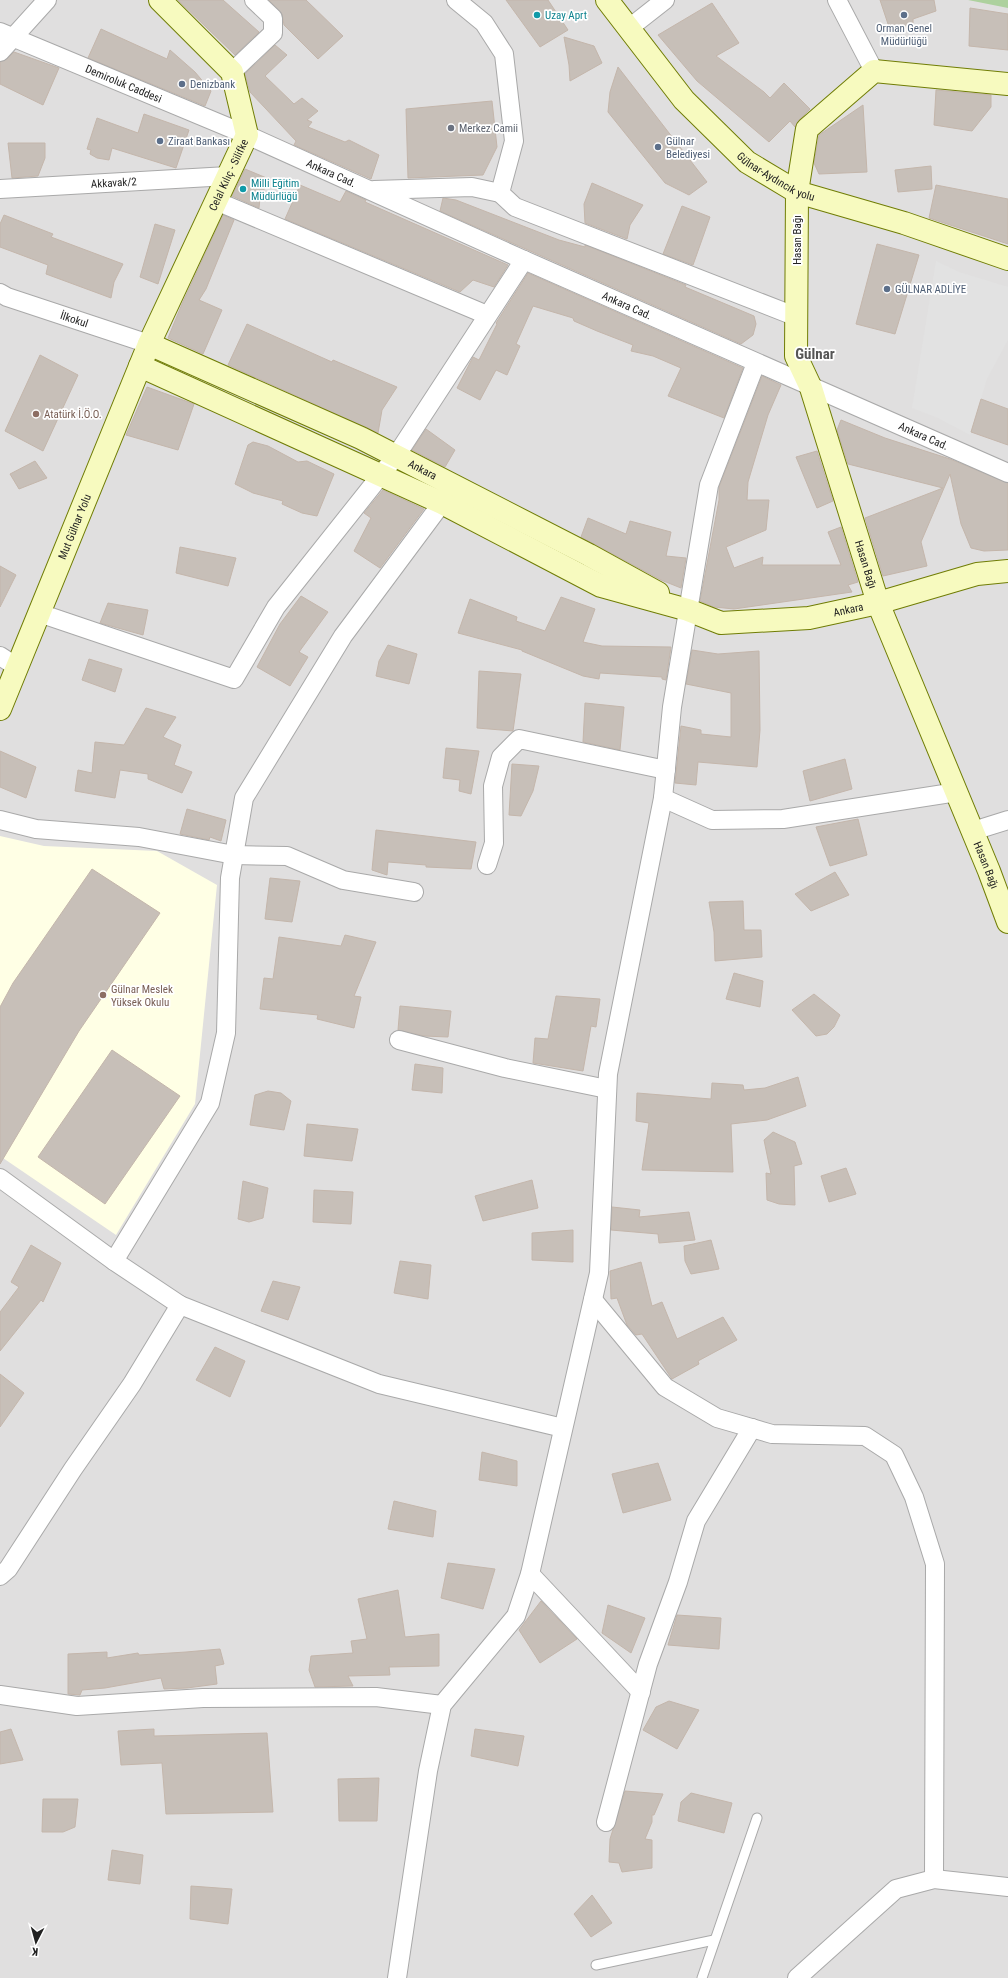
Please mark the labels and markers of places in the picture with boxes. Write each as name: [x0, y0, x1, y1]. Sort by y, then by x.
place label: Uzay Aprt: [545, 9, 587, 22]
marker: Uzay Aprt: [532, 10, 542, 20]
marker: Orman Genel Müdürlüğü: [899, 10, 909, 20]
place label: Orman Genel Müdürlüğü: [876, 22, 932, 48]
place label: Denizbank: [190, 78, 235, 91]
marker: Denizbank: [177, 79, 187, 89]
place label: Merkez Camii: [459, 122, 518, 135]
marker: Merkez Camii: [446, 123, 456, 133]
place label: Ziraat Bankası: [168, 135, 230, 148]
place label: Gülnar Belediyesi: [666, 135, 710, 161]
marker: Ziraat Bankası: [155, 136, 165, 146]
marker: Gülnar Belediyesi: [653, 142, 663, 152]
place label: Milli Eğitim Müdürlüğü: [251, 177, 299, 203]
marker: Milli Eğitim Müdürlüğü: [238, 184, 248, 194]
place label: GÜLNAR ADLİYE: [895, 283, 967, 296]
marker: GÜLNAR ADLİYE: [882, 284, 892, 294]
place label: Atatürk İ.Ö.O.: [44, 408, 102, 421]
marker: Atatürk İ.Ö.O.: [31, 409, 41, 419]
place label: Gülnar Meslek Yüksek Okulu: [111, 983, 173, 1009]
marker: Gülnar Meslek Yüksek Okulu: [98, 990, 108, 1000]

